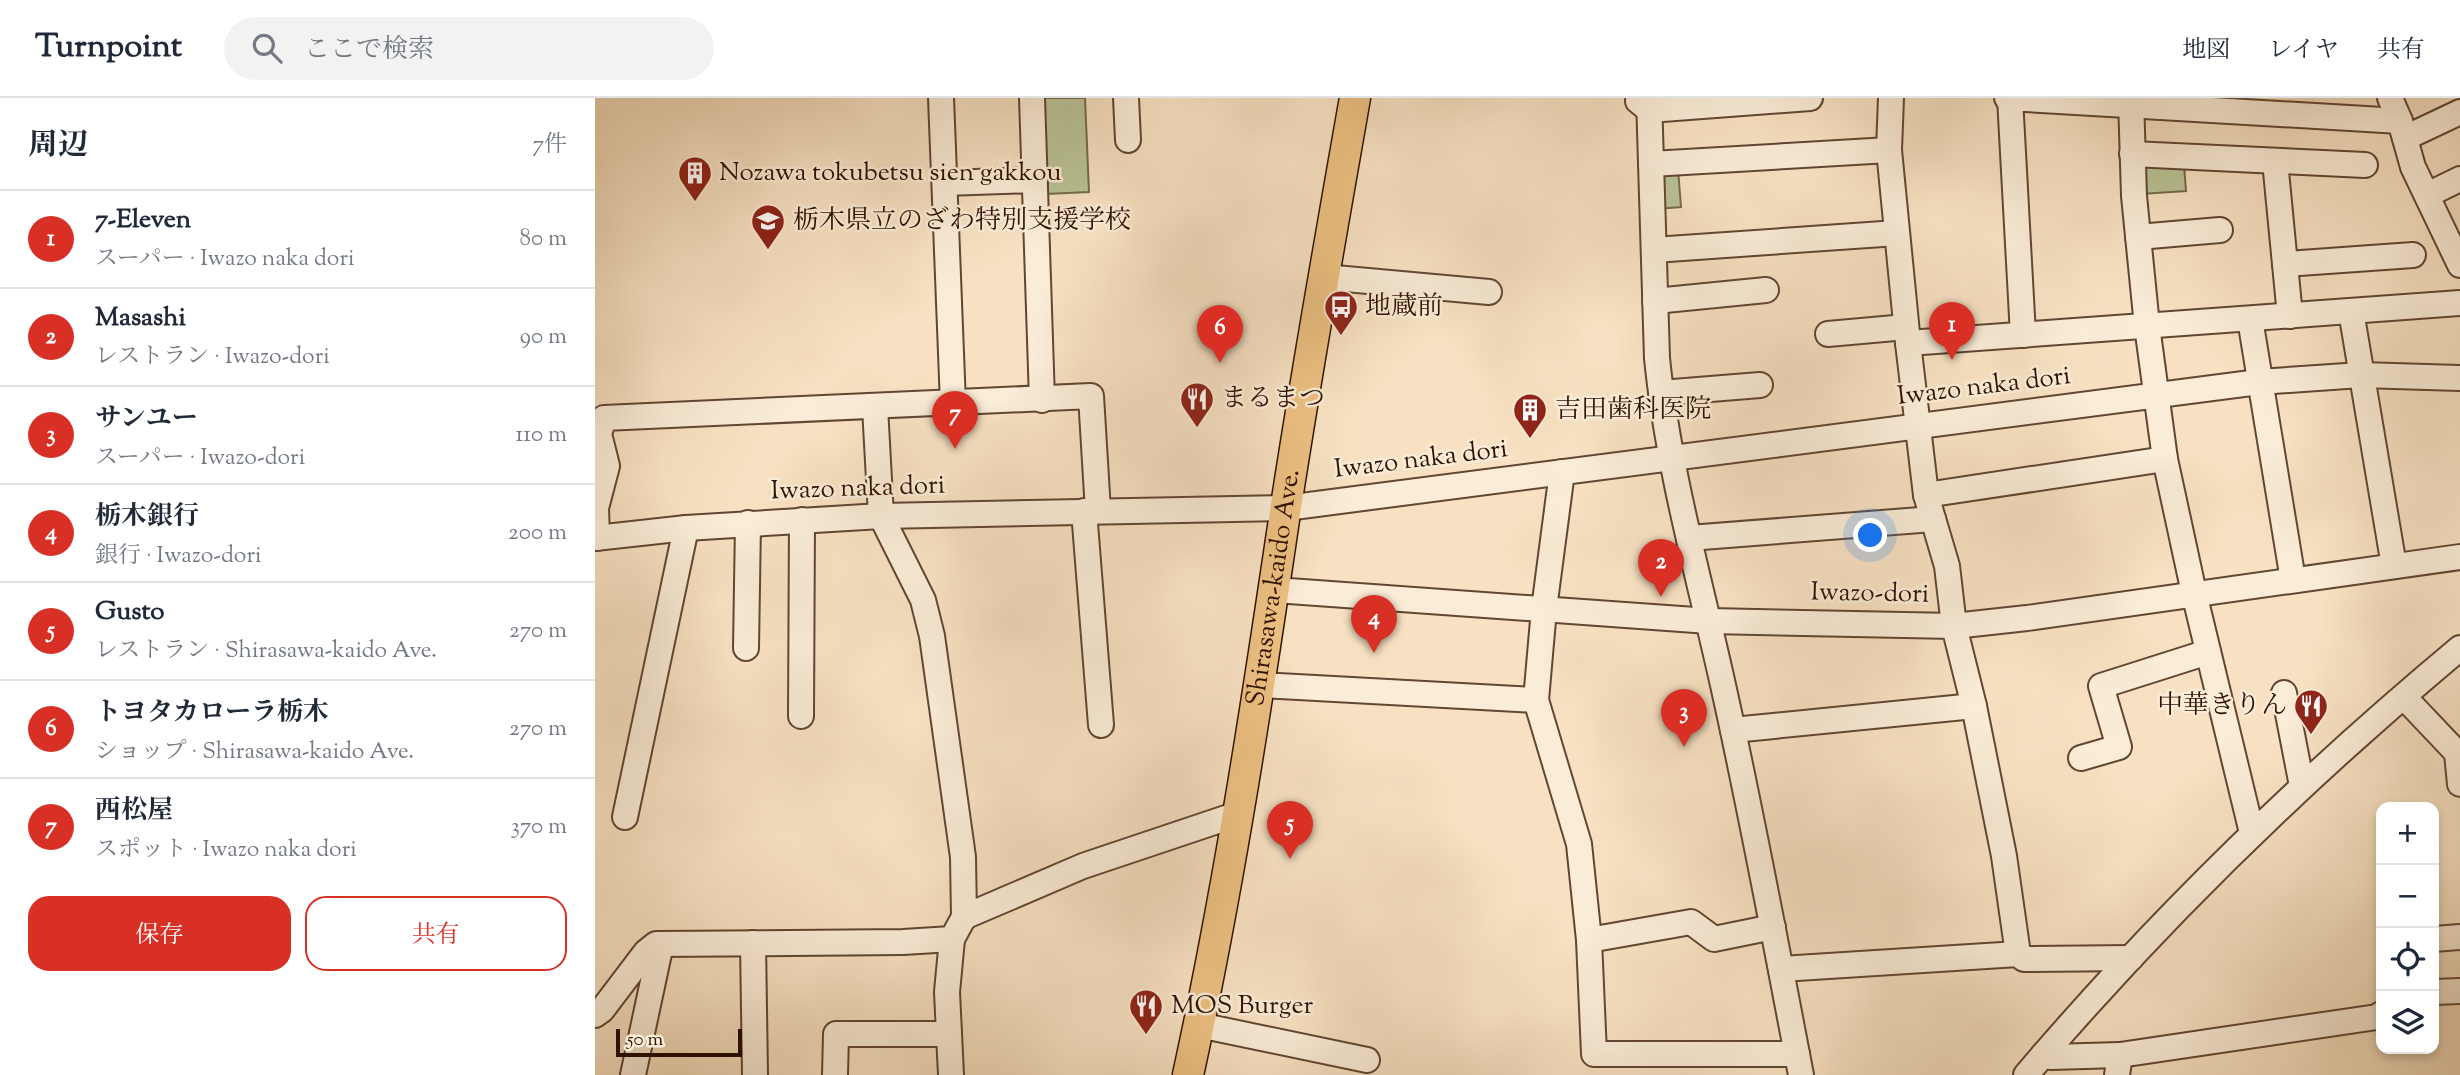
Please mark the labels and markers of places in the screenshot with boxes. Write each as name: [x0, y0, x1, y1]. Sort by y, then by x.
building icon: Nozawa tokubetsu sien gakkou: [676, 154, 714, 203]
place label: Nozawa tokubetsu sien gakkou: [719, 155, 1061, 192]
school or university icon: 栃木県立のざわ特別支援学校: [749, 202, 787, 251]
place label: 栃木県立のざわ特別支援学校: [793, 203, 1131, 240]
bus stop icon: 地蔵前: [1322, 288, 1360, 337]
place label: 地蔵前: [1365, 289, 1443, 326]
pin: 1: [1929, 302, 1975, 360]
pin: 6: [1197, 305, 1243, 363]
restaurant icon: まるまつ: [1178, 380, 1216, 429]
place label: まるまつ: [1221, 381, 1325, 418]
pin: 7: [932, 391, 978, 449]
building icon: 吉田歯科医院: [1511, 391, 1549, 440]
place label: 吉田歯科医院: [1555, 392, 1711, 429]
pin: 2: [1638, 539, 1684, 597]
pin: 4: [1351, 595, 1397, 653]
restaurant icon: 中華きりん: [2292, 687, 2330, 736]
place label: 中華きりん: [2157, 688, 2287, 725]
pin: 3: [1661, 689, 1707, 747]
pin: 5: [1267, 801, 1313, 859]
restaurant icon: MOS Burger: [1127, 987, 1165, 1036]
place label: MOS Burger: [1171, 988, 1313, 1025]

